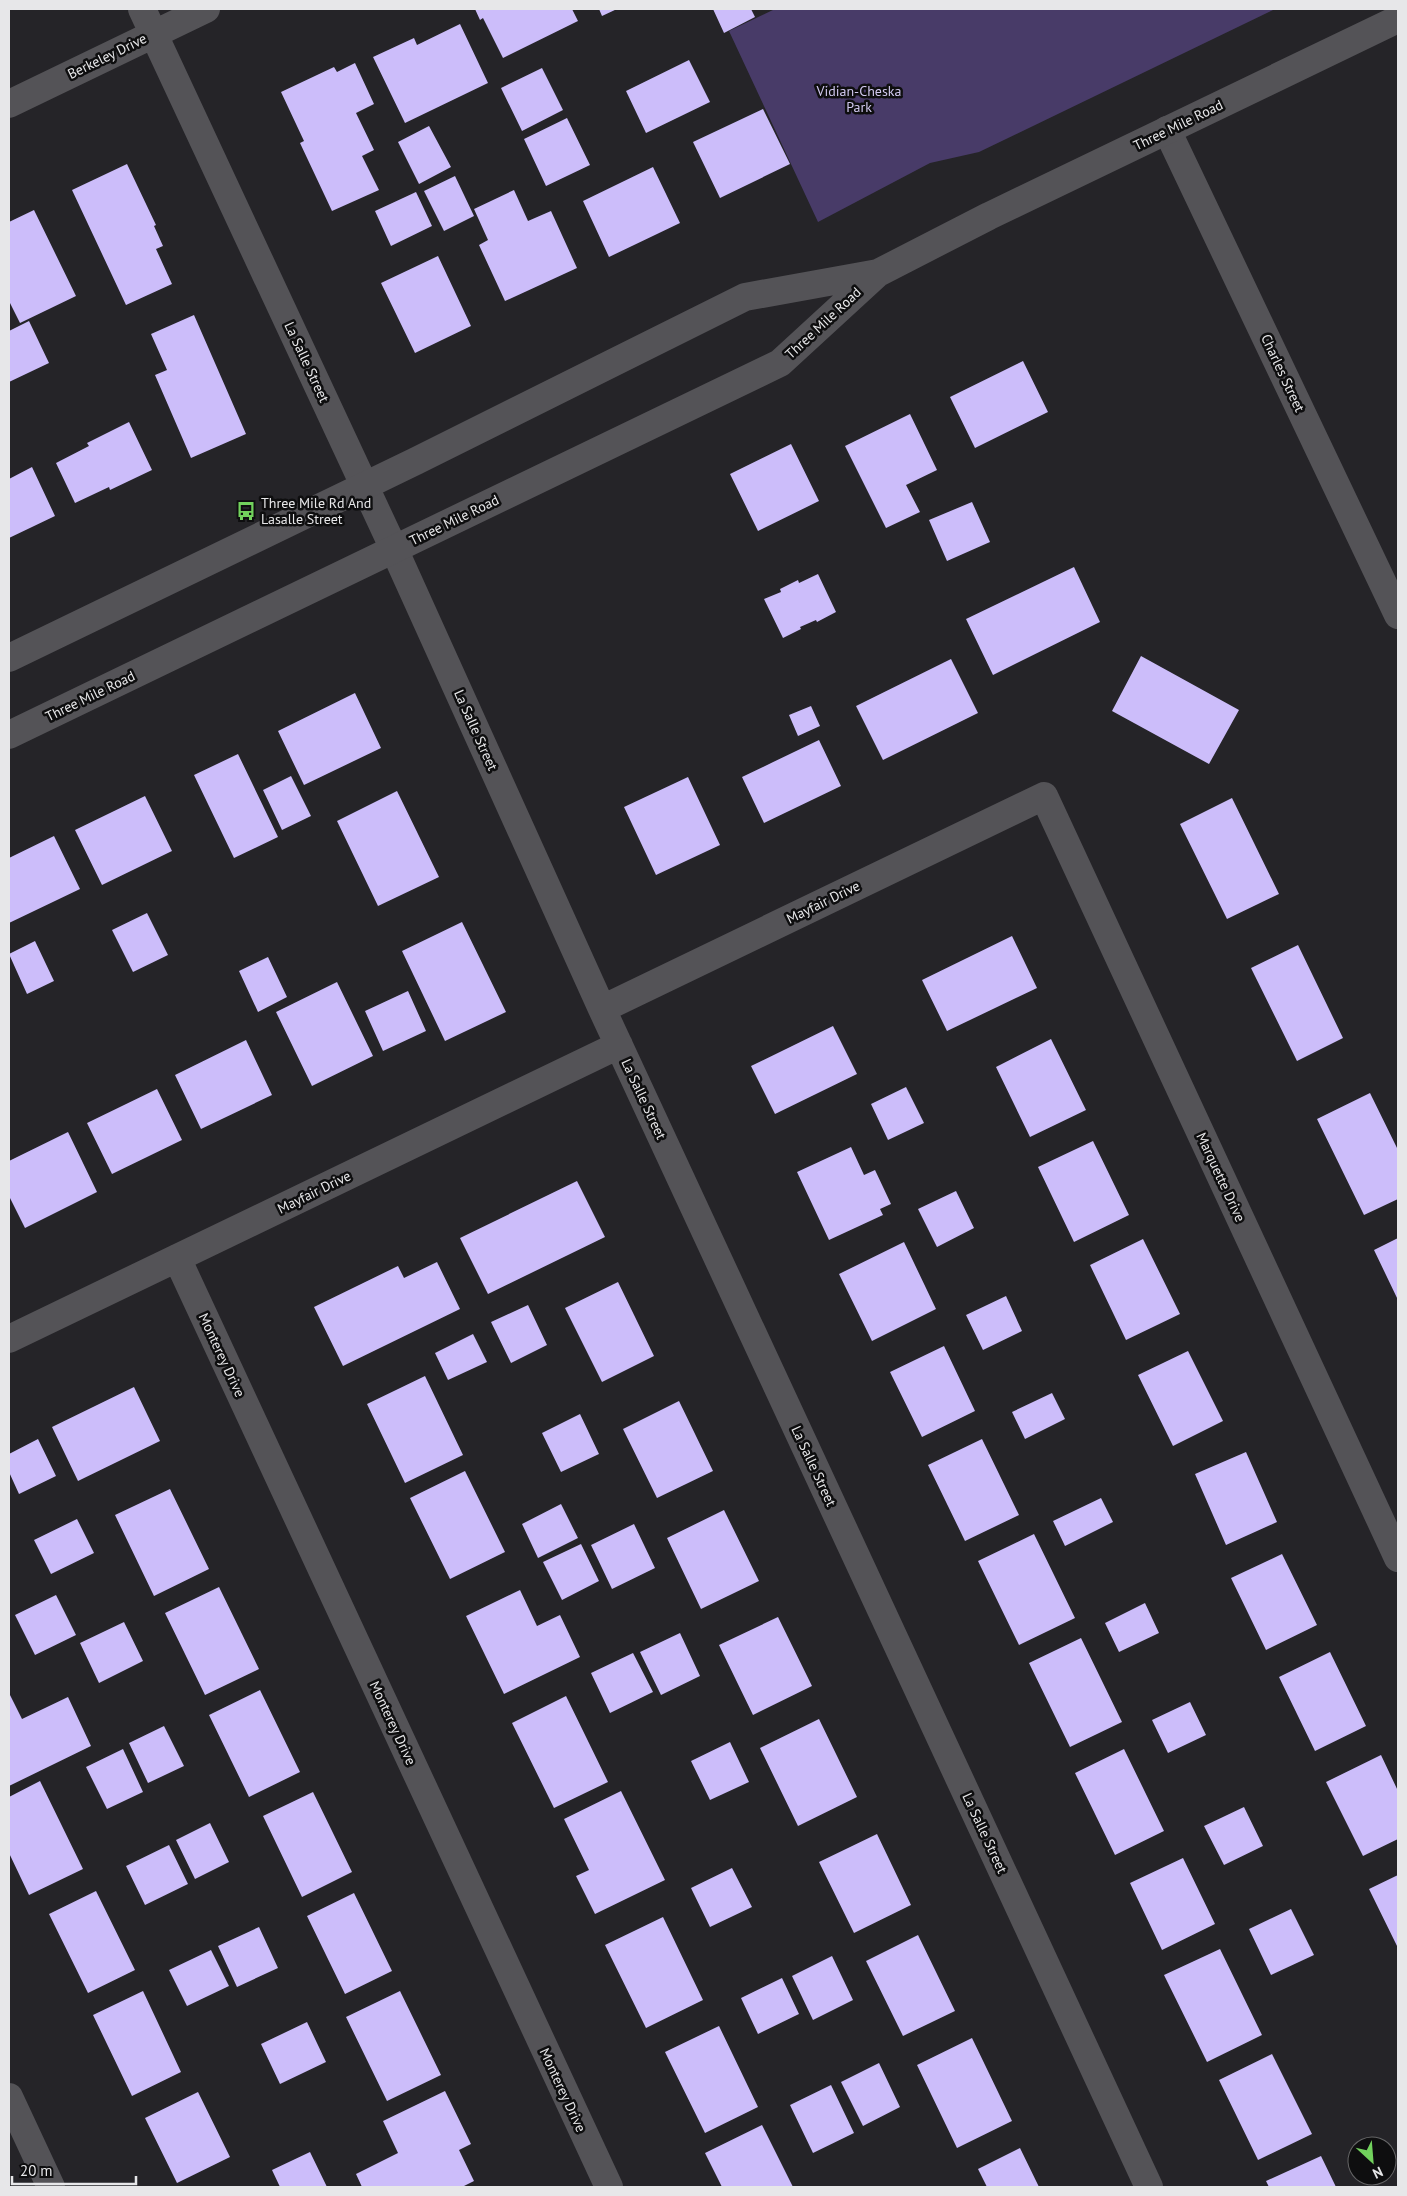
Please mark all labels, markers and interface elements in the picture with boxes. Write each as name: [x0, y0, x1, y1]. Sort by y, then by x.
street label: Berkeley Drive: [65, 29, 149, 83]
park label: Vidian-Cheska Park: [816, 82, 902, 116]
street label: Three Mile Road: [1130, 96, 1226, 154]
street label: Three Mile Road: [781, 283, 865, 363]
street label: La Salle Street: [280, 319, 334, 405]
street label: Charles Street: [1257, 331, 1309, 415]
street label: Three Mile Road: [406, 491, 502, 549]
place label: Three Mile Rd And Lasalle Street: [261, 494, 371, 528]
bus stop icon: Three Mile Rd And Lasalle Street: [235, 500, 257, 522]
street label: Three Mile Road: [42, 667, 138, 725]
street label: La Salle Street: [450, 687, 502, 774]
street label: Mayfair Drive: [783, 876, 863, 928]
street label: La Salle Street: [617, 1056, 671, 1142]
street label: Marquette Drive: [1192, 1129, 1250, 1225]
street label: Mayfair Drive: [274, 1166, 354, 1218]
street label: Monterey Drive: [195, 1310, 249, 1400]
street label: La Salle Street: [787, 1423, 841, 1509]
street label: Monterey Drive: [366, 1678, 420, 1768]
street label: La Salle Street: [958, 1790, 1012, 1876]
street label: Monterey Drive: [536, 2045, 590, 2135]
north arrow: [1347, 2136, 1397, 2186]
scale bar: [12, 2154, 136, 2186]
text: 20 m: [20, 2161, 53, 2180]
text: N: [1370, 2163, 1386, 2183]

